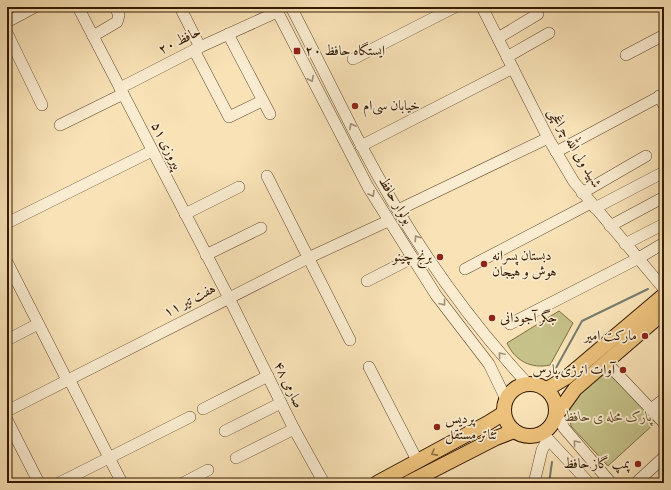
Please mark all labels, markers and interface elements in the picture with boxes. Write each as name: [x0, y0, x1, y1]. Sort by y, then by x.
street label: حافظ ۲۰: [155, 22, 205, 60]
place label: ایستگاه حافظ ۲۰: [305, 41, 385, 61]
marker: ایستگاه حافظ ۲۰: [292, 46, 302, 56]
one-way arrow: [307, 75, 314, 82]
place label: خیابان سی‌ام: [363, 97, 420, 118]
marker: خیابان سی‌ام: [350, 101, 360, 111]
street label: شهید ولی الله چراغچی: [543, 103, 608, 192]
street label: پیروزی ۵۱: [146, 119, 187, 174]
one-way arrow: [349, 122, 356, 130]
street label: بولوار حافظ: [373, 174, 417, 229]
one-way arrow: [368, 190, 375, 197]
one-way arrow: [414, 235, 422, 242]
place label: دبستان پسرانه هوش و هیجان: [492, 247, 557, 282]
place label: برنج چینو: [391, 248, 433, 269]
marker: برنج چینو: [435, 252, 445, 262]
marker: دبستان پسرانه هوش و هیجان: [479, 259, 489, 269]
street label: هفت تیر ۱۱: [161, 280, 219, 322]
one-way arrow: [438, 299, 445, 306]
place label: جگر آجودانی: [500, 309, 557, 328]
marker: جگر آجودانی: [487, 313, 497, 323]
place label: مارکت امیر: [582, 327, 637, 346]
marker: مارکت امیر: [640, 331, 650, 341]
one-way arrow: [499, 352, 506, 359]
street label: صارمی ۴۸: [269, 358, 307, 412]
place label: آوات انرژی پارس: [532, 361, 617, 380]
marker: آوات انرژی پارس: [618, 365, 628, 375]
park label: پارک محله ی حافظ: [564, 408, 653, 427]
place label: پردیس تئاتر مستقل: [445, 410, 497, 445]
marker: پردیس تئاتر مستقل: [432, 422, 442, 432]
one-way arrow: [574, 440, 581, 447]
one-way arrow: [431, 448, 438, 456]
place label: پمپ گاز حافظ: [563, 455, 630, 474]
marker: پمپ گاز حافظ: [633, 459, 643, 469]

